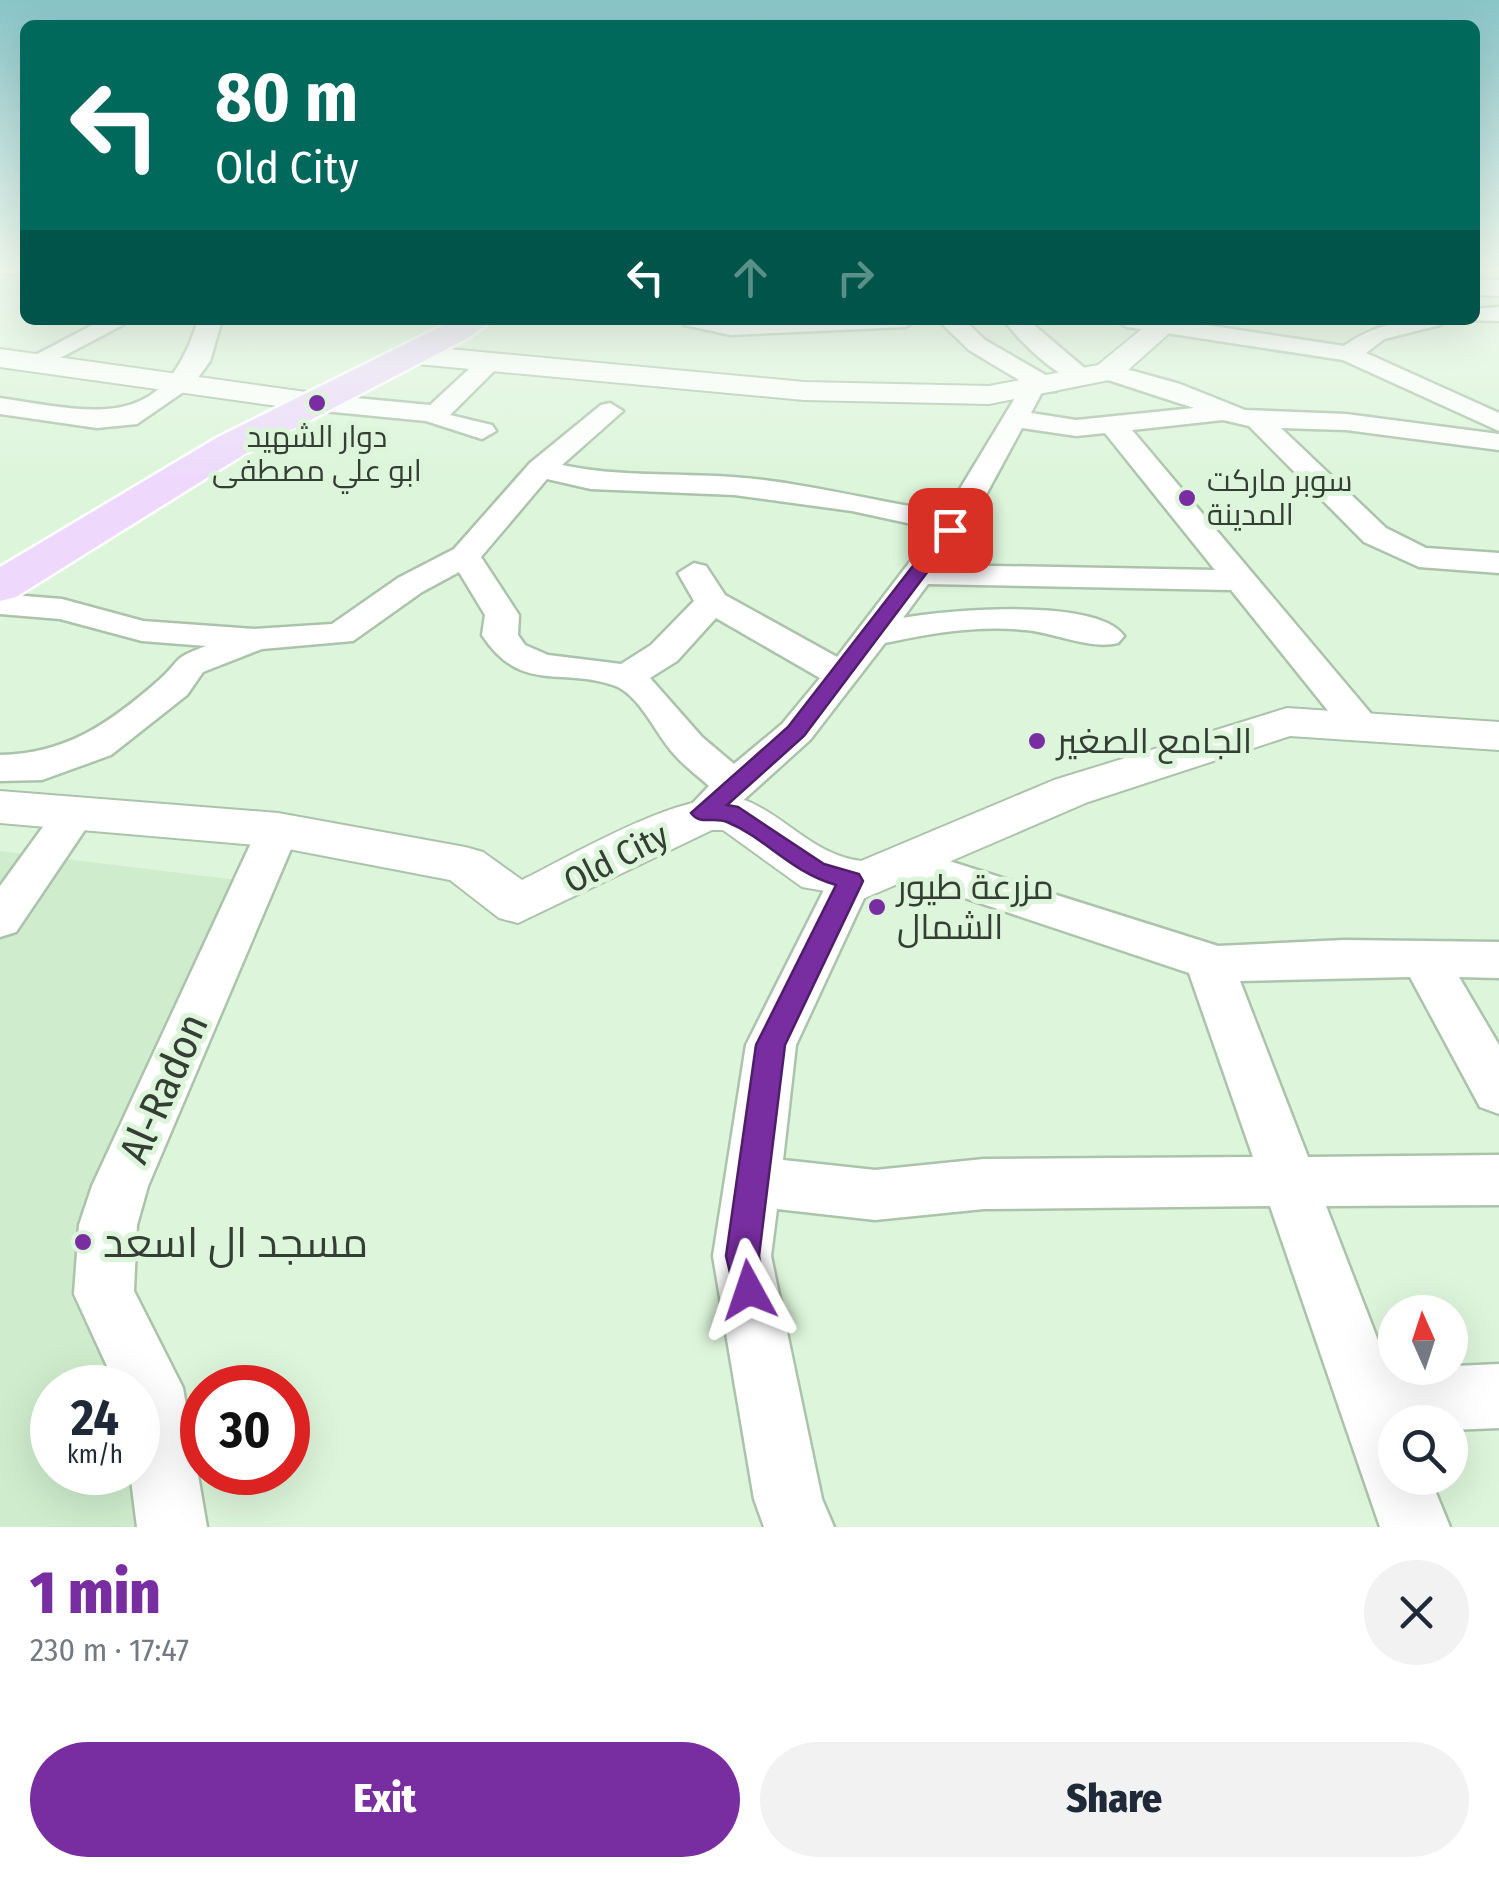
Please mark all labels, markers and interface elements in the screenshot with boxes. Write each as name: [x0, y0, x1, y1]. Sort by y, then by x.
text: 80 m: [215, 56, 358, 140]
icon: left: [50, 60, 180, 190]
text: Old City: [215, 141, 358, 195]
icon: left: [618, 250, 673, 305]
icon: ahead: [723, 250, 778, 305]
icon: right: [828, 250, 883, 305]
marker: دوار الشهيد ابو علي مصطفى: [306, 392, 328, 414]
place label: دوار الشهيد ابو علي مصطفى: [212, 419, 422, 494]
place label: سوبر ماركت المدينة: [1207, 463, 1352, 533]
marker: سوبر ماركت المدينة: [1176, 487, 1198, 509]
pin: [908, 488, 993, 573]
icon: arrive: [923, 503, 978, 558]
place label: الجامع الصغير: [1055, 720, 1252, 764]
marker: الجامع الصغير: [1026, 730, 1048, 752]
street label: Old City: [557, 814, 676, 902]
place label: مزرعة طيور الشمال: [895, 866, 1054, 948]
marker: مزرعة طيور الشمال: [866, 896, 888, 918]
street label: Al-Radon: [109, 1006, 219, 1171]
place label: مسجد ال اسعد: [103, 1218, 368, 1268]
marker: مسجد ال اسعد: [72, 1231, 94, 1253]
position arrow: [697, 1238, 801, 1342]
north arrow: [1378, 1295, 1468, 1385]
map controls: [1378, 1295, 1468, 1495]
speed limit sign: 30: [180, 1365, 310, 1495]
text: 24: [71, 1388, 119, 1448]
button: search: [1378, 1405, 1468, 1495]
text: km/h: [67, 1440, 123, 1470]
text: 1 min: [30, 1557, 161, 1629]
button: close: [1364, 1560, 1469, 1665]
text: 230 m · 17:47: [30, 1631, 189, 1669]
button: Exit: [30, 1742, 740, 1857]
button: Share: [760, 1742, 1469, 1857]

